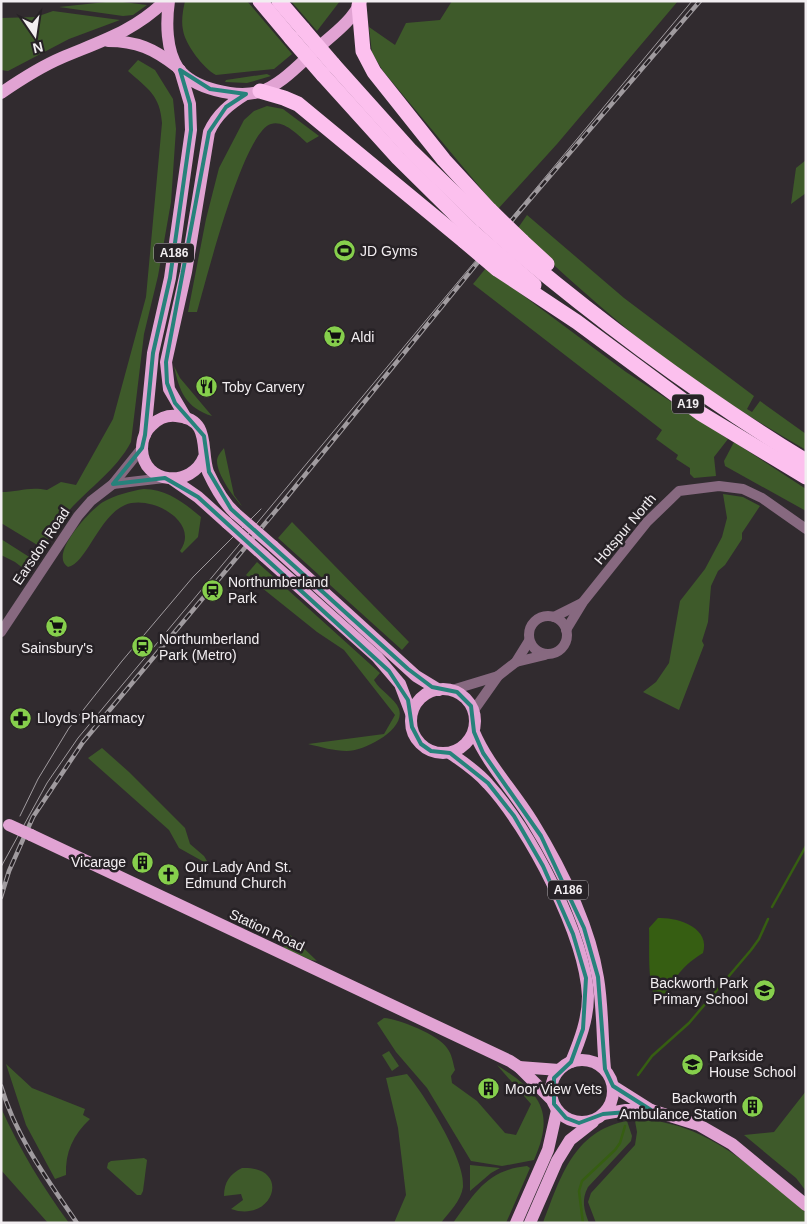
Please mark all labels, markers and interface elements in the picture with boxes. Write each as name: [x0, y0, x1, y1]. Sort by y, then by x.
north arrow: [10, 10, 60, 60]
text: N: [31, 39, 45, 57]
sports icon: JD Gyms: [332, 239, 356, 263]
place label: JD Gyms: [360, 243, 418, 259]
road number: A186: [154, 244, 194, 262]
supermarket icon: Aldi: [323, 325, 347, 349]
place label: Aldi: [351, 329, 374, 345]
restaurant icon: Toby Carvery: [194, 375, 218, 399]
place label: Toby Carvery: [222, 379, 304, 395]
road number: A19: [672, 394, 704, 414]
street label: Hotspur North: [591, 490, 659, 568]
street label: Earsdon Road: [9, 504, 73, 588]
place label: Northumberland Park: [228, 574, 328, 606]
station icon: Northumberland Park: [200, 578, 224, 602]
supermarket icon: Sainsbury's: [45, 614, 69, 638]
place label: Northumberland Park (Metro): [159, 631, 259, 663]
station icon: Northumberland Park (Metro): [131, 635, 155, 659]
place label: Sainsbury's: [21, 640, 93, 656]
pharmacy icon: Lloyds Pharmacy: [9, 706, 33, 730]
place label: Lloyds Pharmacy: [37, 710, 144, 726]
building icon: Vicarage: [130, 850, 154, 874]
place label: Vicarage: [71, 854, 126, 870]
place label: Our Lady And St. Edmund Church: [185, 859, 292, 891]
church icon: Our Lady And St. Edmund Church: [157, 863, 181, 887]
road number: A186: [548, 880, 588, 900]
street label: Station Road: [227, 906, 307, 954]
place label: Backworth Park Primary School: [650, 975, 749, 1007]
school or university icon: Backworth Park Primary School: [752, 979, 776, 1003]
place label: Parkside House School: [709, 1048, 796, 1080]
school or university icon: Parkside House School: [681, 1052, 705, 1076]
building icon: Moor View Vets: [477, 1077, 501, 1101]
place label: Moor View Vets: [505, 1081, 602, 1097]
place label: Backworth Ambulance Station: [619, 1090, 737, 1122]
building icon: Backworth Ambulance Station: [741, 1094, 765, 1118]

